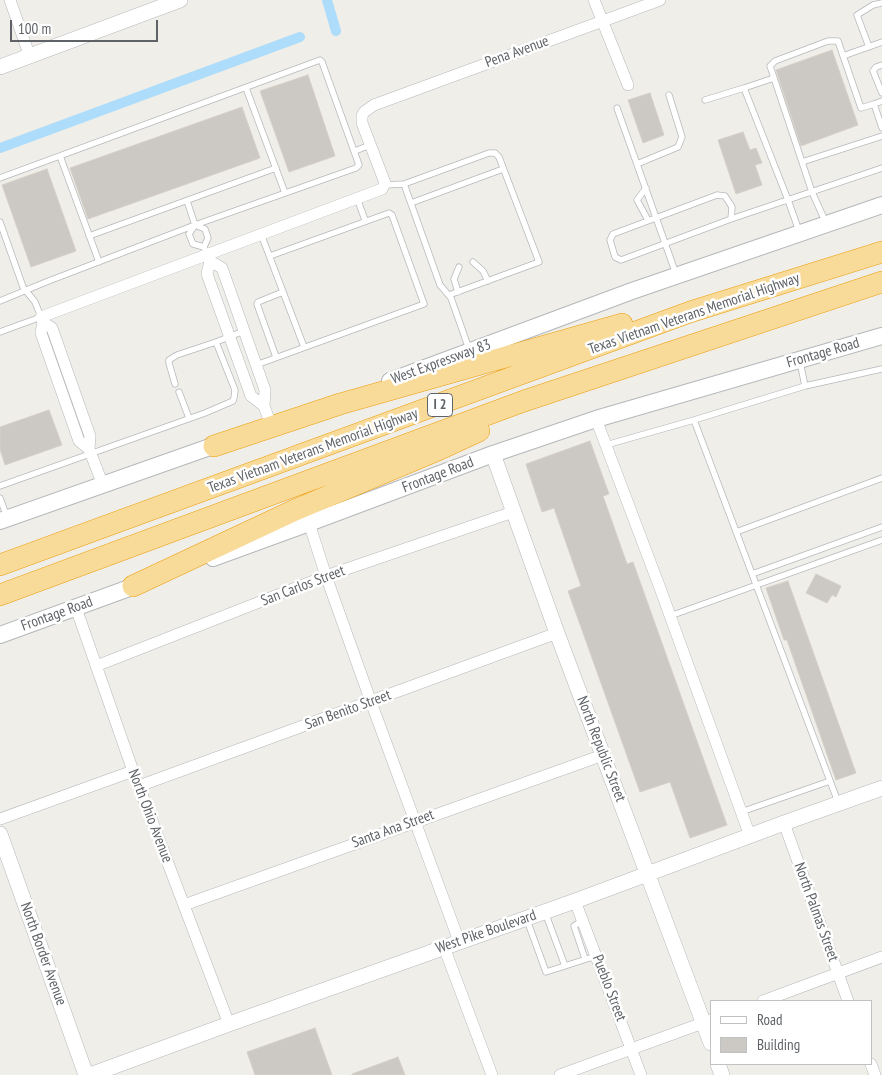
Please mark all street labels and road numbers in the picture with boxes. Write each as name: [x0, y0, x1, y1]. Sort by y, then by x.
street label: Pena Avenue: [483, 32, 551, 72]
street label: Texas Vietnam Veterans Memorial Highway: [586, 269, 802, 359]
street label: Frontage Road: [785, 334, 861, 372]
street label: West Expressway 83: [389, 336, 493, 388]
road number: I 2: [428, 394, 452, 416]
street label: Texas Vietnam Veterans Memorial Highway: [206, 405, 420, 497]
street label: Frontage Road: [400, 453, 476, 497]
street label: San Carlos Street: [259, 562, 347, 610]
street label: Frontage Road: [19, 593, 95, 635]
street label: San Benito Street: [303, 686, 393, 734]
street label: North Republic Street: [573, 694, 629, 804]
street label: North Ohio Avenue: [124, 767, 176, 865]
street label: Santa Ana Street: [349, 806, 437, 852]
street label: North Palmas Street: [790, 860, 842, 964]
street label: North Border Avenue: [16, 900, 70, 1008]
street label: West Pike Boulevard: [433, 906, 539, 958]
street label: Pueblo Street: [588, 952, 630, 1024]

